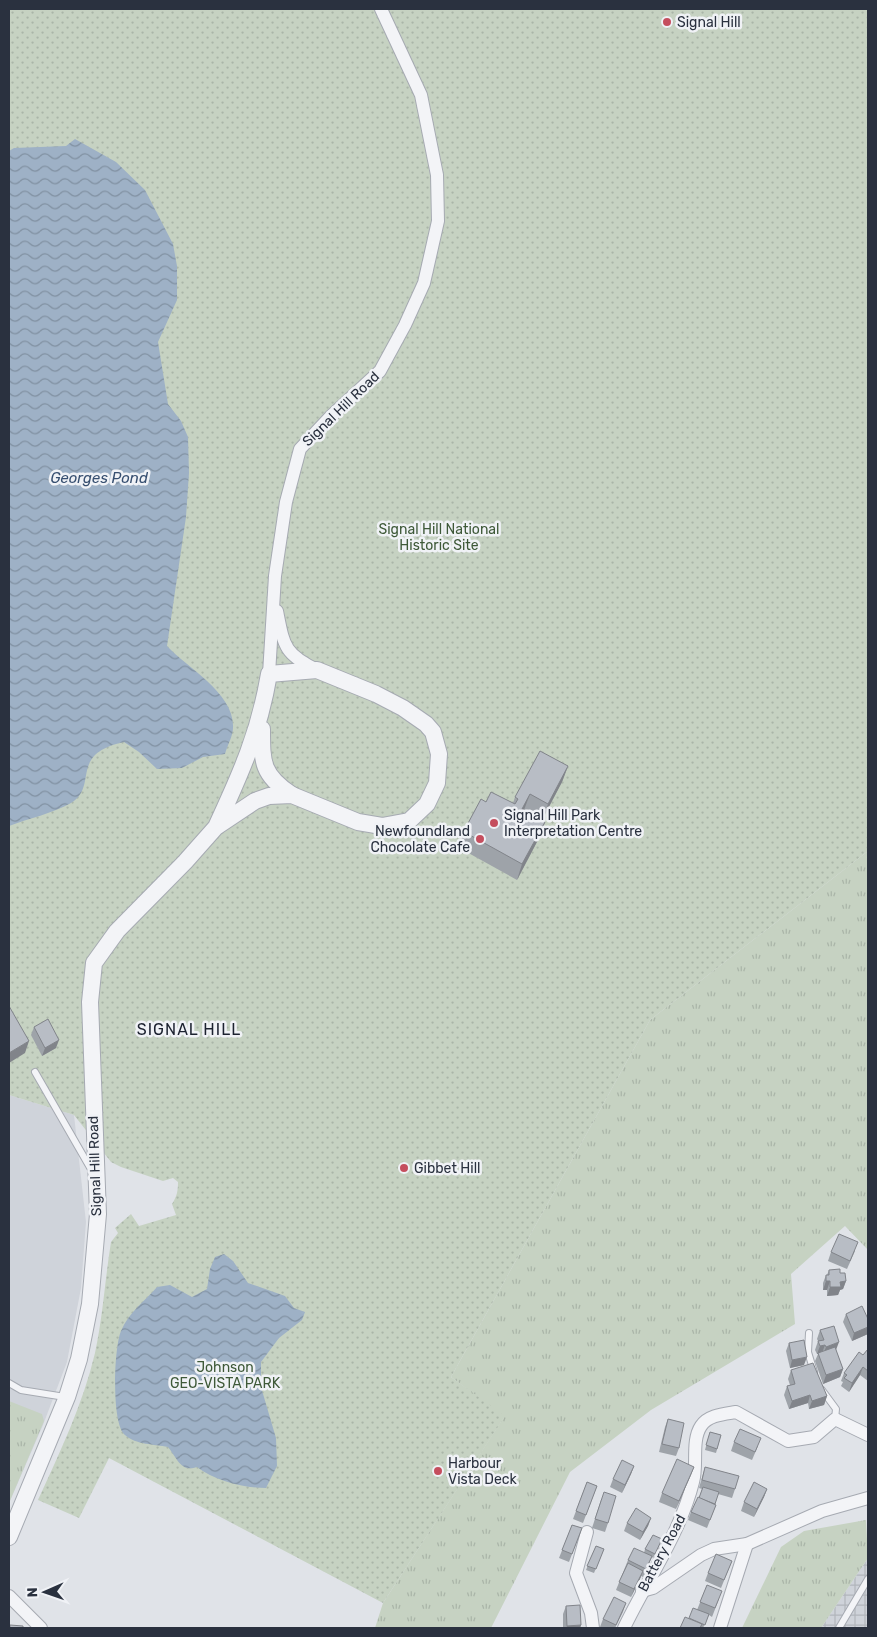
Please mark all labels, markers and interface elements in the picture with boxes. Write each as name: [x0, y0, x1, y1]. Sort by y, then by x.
place label: Signal Hill: [677, 14, 741, 31]
marker: Signal Hill: [661, 16, 673, 28]
street label: Signal Hill Road: [299, 368, 383, 450]
water label: Georges Pond: [50, 469, 149, 487]
park label: Signal Hill National Historic Site: [378, 521, 500, 554]
place label: Signal Hill Park Interpretation Centre: [504, 807, 642, 840]
marker: Signal Hill Park Interpretation Centre: [488, 817, 500, 829]
place label: Newfoundland Chocolate Cafe: [370, 823, 470, 856]
marker: Newfoundland Chocolate Cafe: [474, 833, 486, 845]
district label: SIGNAL HILL: [137, 1020, 241, 1039]
street label: Signal Hill Road: [85, 1116, 105, 1216]
place label: Gibbet Hill: [414, 1160, 480, 1177]
marker: Gibbet Hill: [398, 1162, 410, 1174]
park label: Johnson GEO-VISTA PARK: [170, 1359, 281, 1392]
place label: Harbour Vista Deck: [448, 1455, 517, 1488]
marker: Harbour Vista Deck: [432, 1465, 444, 1477]
street label: Battery Road: [635, 1511, 689, 1595]
north arrow: [20, 1567, 70, 1617]
text: N: [24, 1587, 41, 1598]

